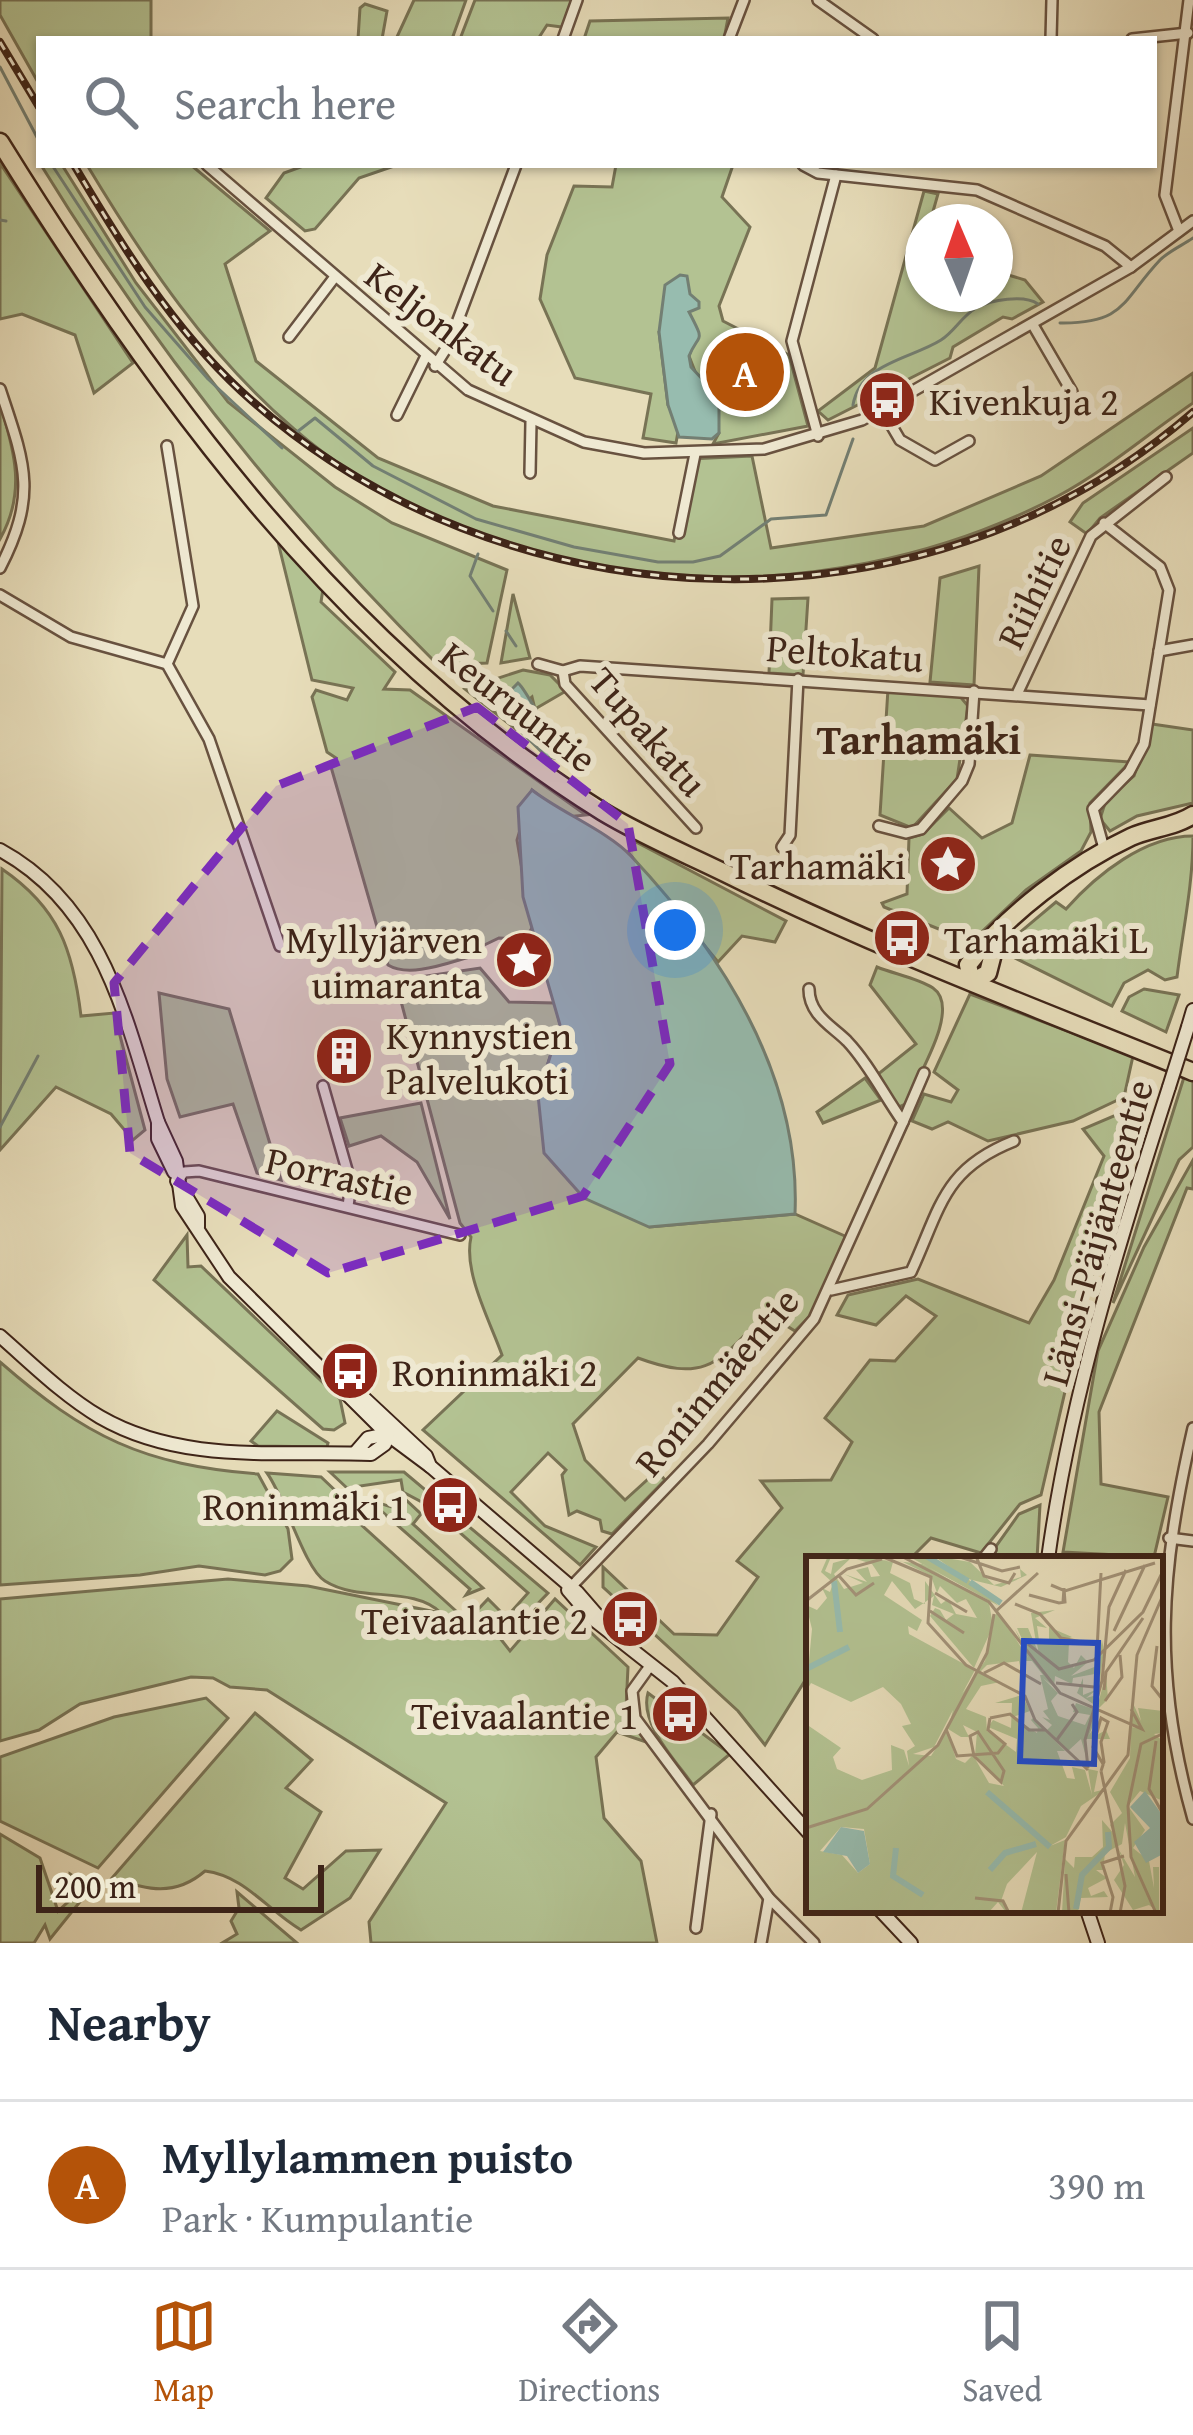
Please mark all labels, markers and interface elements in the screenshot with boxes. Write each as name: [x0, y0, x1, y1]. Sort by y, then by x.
search box: [36, 36, 1157, 168]
icon: search: [78, 69, 144, 135]
text: Search here: [174, 70, 396, 135]
north arrow: [905, 204, 1013, 312]
street label: Keljonkatu: [354, 247, 530, 399]
pin: A: [706, 327, 784, 417]
bus stop icon: Kivenkuja 2: [856, 369, 918, 431]
place label: Kivenkuja 2: [929, 372, 1119, 429]
street label: Riihitie: [981, 524, 1085, 658]
street label: Peltokatu: [765, 618, 925, 686]
street label: Keuruuntie: [428, 626, 610, 786]
street label: Tupakatu: [576, 654, 722, 808]
district label: Tarhamäki: [817, 708, 1021, 769]
place icon: Tarhamäki: [917, 833, 979, 895]
place label: Tarhamäki: [730, 836, 906, 893]
your location: [645, 900, 705, 960]
bus stop icon: Tarhamäki L: [871, 907, 933, 969]
place label: Myllyjärven uimaranta: [286, 910, 483, 1012]
place label: Tarhamäki L: [944, 910, 1148, 967]
place icon: Myllyjärven uimaranta: [493, 929, 555, 991]
place label: Kynnystien Palvelukoti: [386, 1006, 572, 1108]
building icon: Kynnystien Palvelukoti: [313, 1025, 375, 1087]
street label: Länsi-Päijänteentie: [1025, 1072, 1167, 1392]
street label: Porrastie: [261, 1130, 419, 1220]
street label: Roninmäentie: [620, 1274, 812, 1488]
bus stop icon: Roninmäki 2: [319, 1340, 381, 1402]
place label: Roninmäki 2: [392, 1343, 598, 1400]
bus stop icon: Roninmäki 1: [419, 1474, 481, 1536]
place label: Roninmäki 1: [202, 1477, 408, 1534]
inset map: [806, 1556, 1163, 1913]
bus stop icon: Teivaalantie 2: [599, 1588, 661, 1650]
place label: Teivaalantie 2: [361, 1591, 588, 1648]
bus stop icon: Teivaalantie 1: [649, 1683, 711, 1745]
place label: Teivaalantie 1: [411, 1686, 638, 1743]
scale bar: [36, 1859, 324, 1912]
text: 200 m: [54, 1862, 136, 1910]
text: Nearby: [48, 1984, 211, 2059]
text: Myllylammen puisto: [162, 2124, 573, 2189]
text: A: [75, 2156, 99, 2213]
text: 390 m: [1048, 2156, 1145, 2213]
text: Park · Kumpulantie: [162, 2189, 473, 2246]
tab: Map: [151, 2293, 217, 2413]
tab: Directions: [519, 2293, 660, 2413]
tab: Saved: [962, 2293, 1042, 2413]

